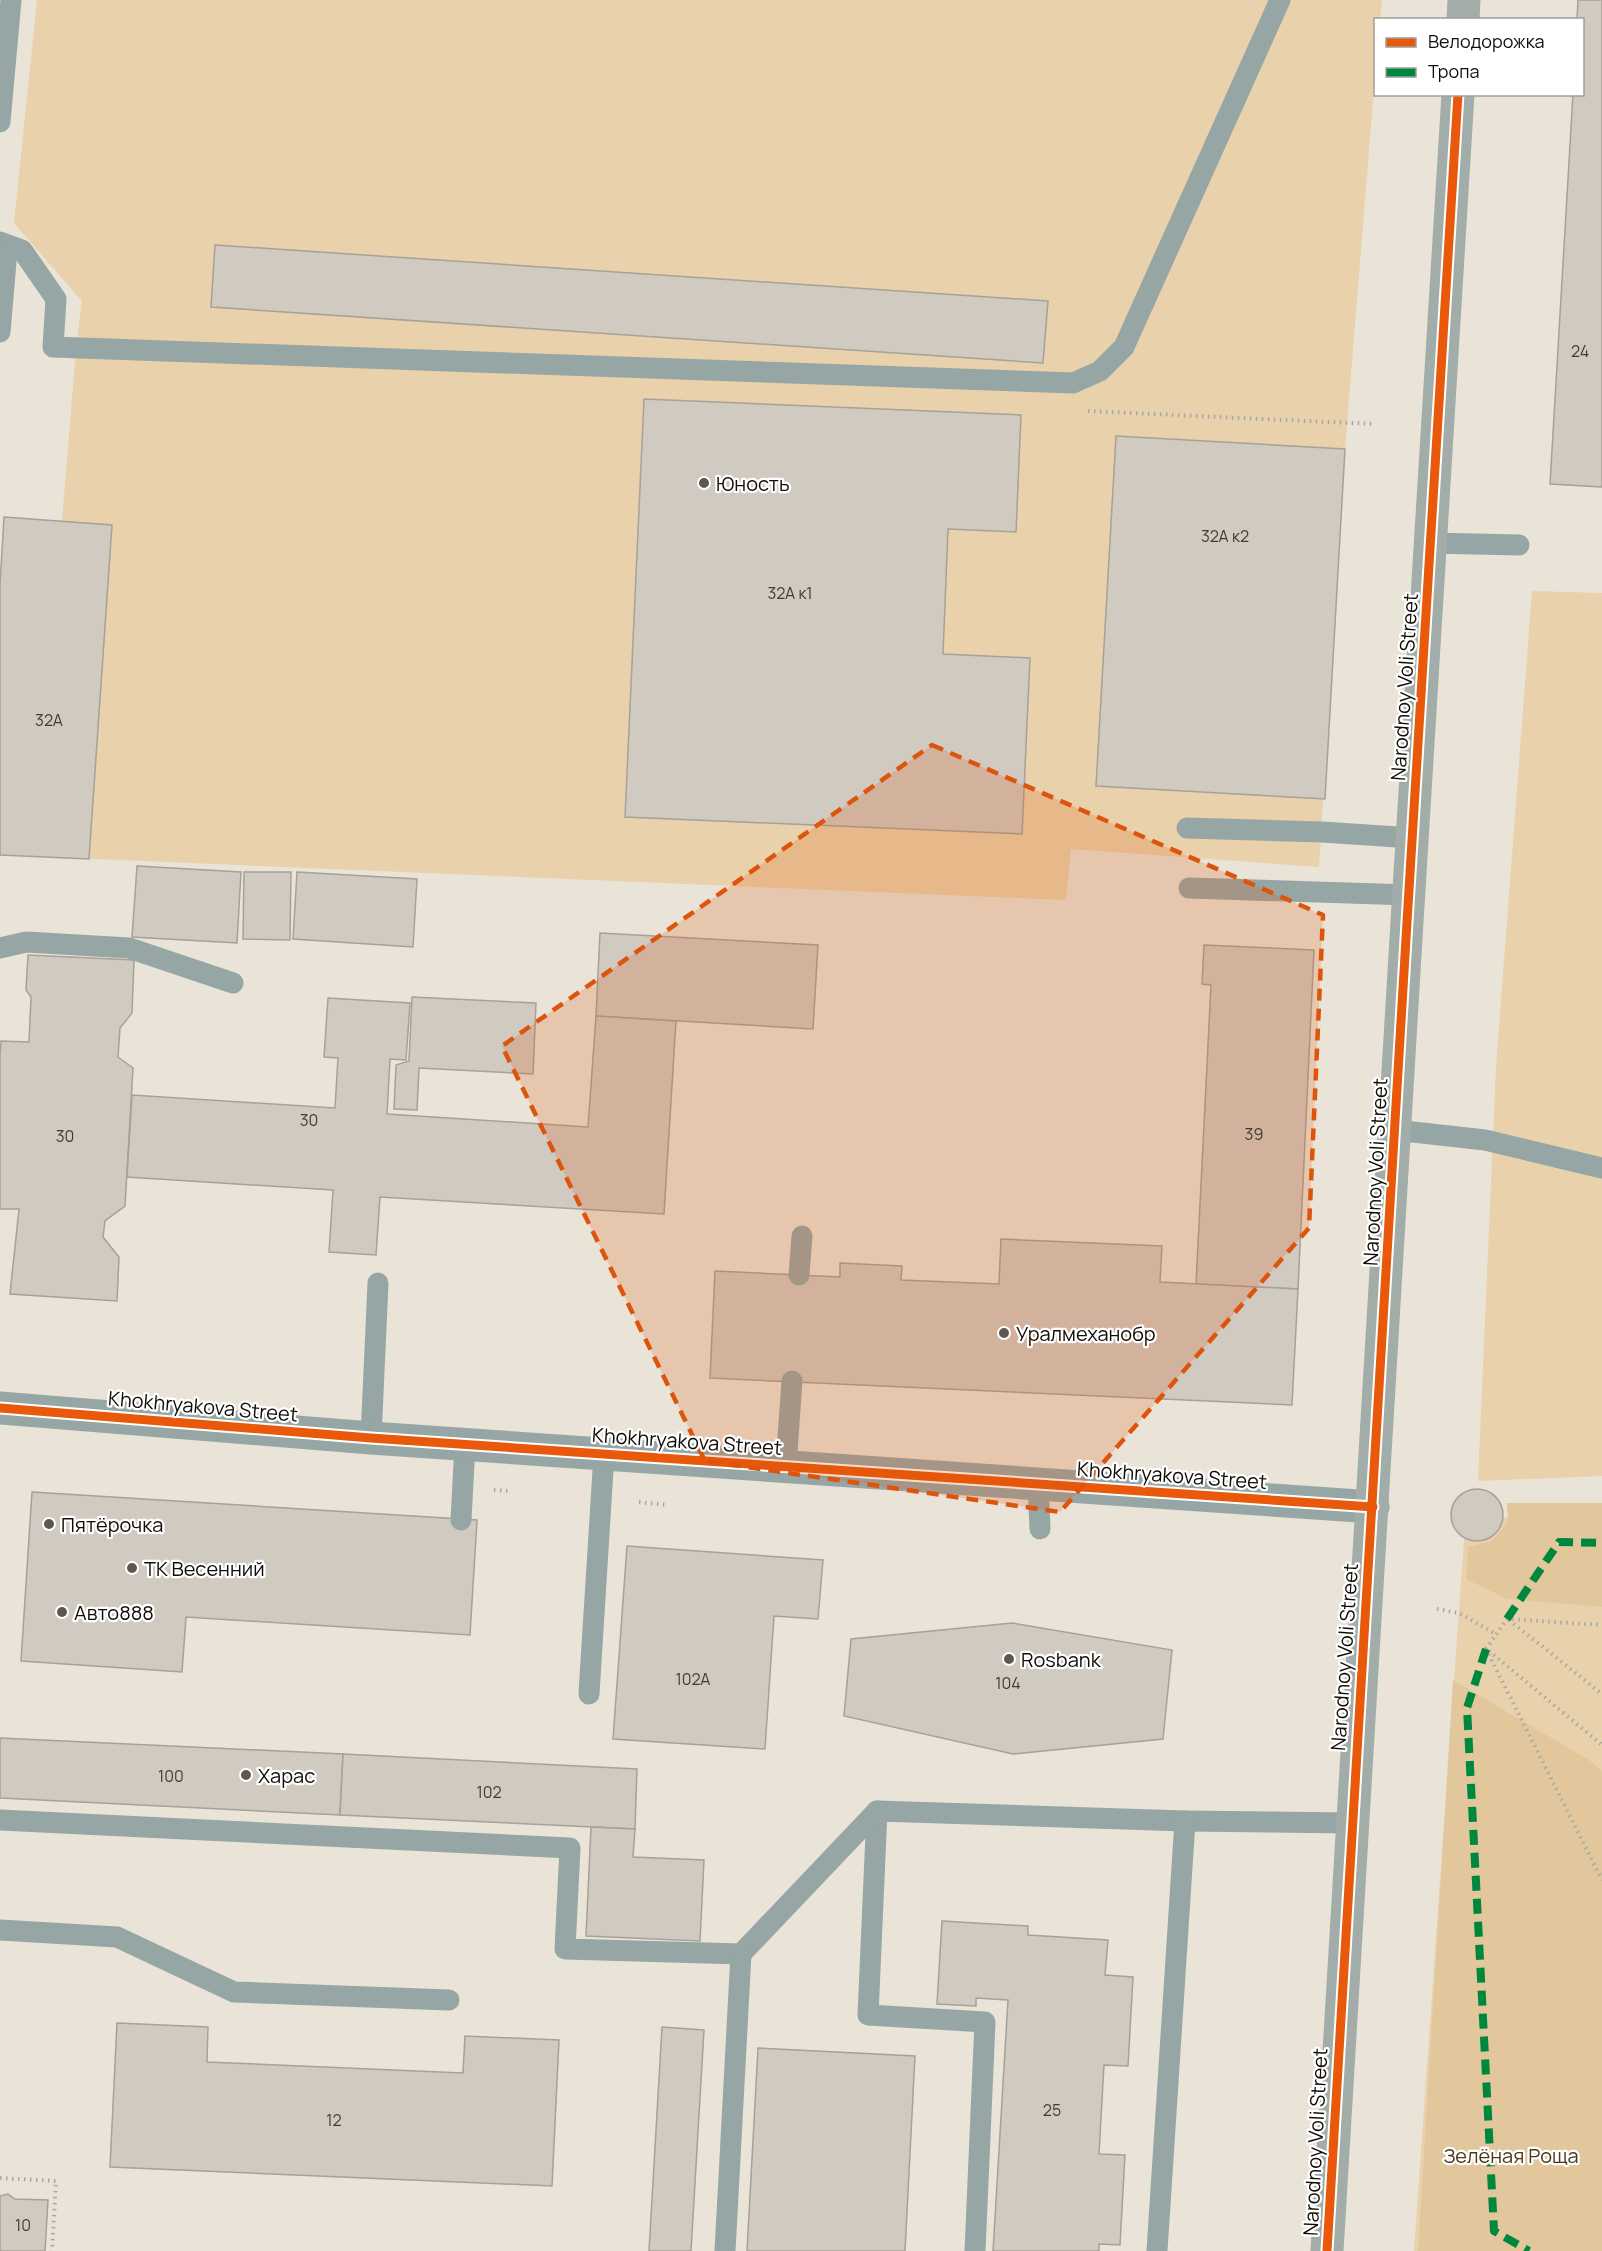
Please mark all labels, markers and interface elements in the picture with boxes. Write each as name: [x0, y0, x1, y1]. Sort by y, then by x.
legend: [1374, 18, 1584, 96]
text: Велодорожка: [1428, 29, 1545, 53]
text: Тропа: [1428, 59, 1479, 83]
house number: 24: [1571, 340, 1589, 362]
place label: Юность: [716, 470, 790, 497]
marker: Юность: [697, 476, 711, 490]
house number: 32А к2: [1201, 525, 1249, 547]
house number: 32А к1: [767, 582, 813, 604]
street label: Narodnoy Voli Street: [1384, 592, 1424, 782]
house number: 32А: [35, 709, 63, 731]
street label: Narodnoy Voli Street: [1357, 1077, 1393, 1267]
house number: 30: [300, 1109, 318, 1131]
house number: 39: [1245, 1123, 1263, 1145]
house number: 30: [56, 1125, 74, 1147]
place label: Уралмеханобр: [1016, 1320, 1156, 1347]
marker: Уралмеханобр: [997, 1326, 1011, 1340]
street label: Khokhryakova Street: [107, 1384, 299, 1428]
street label: Khokhryakova Street: [591, 1421, 783, 1461]
street label: Khokhryakova Street: [1076, 1455, 1268, 1495]
place label: Пятёрочка: [61, 1511, 163, 1538]
marker: Пятёрочка: [42, 1517, 56, 1531]
place label: ТК Весенний: [144, 1555, 265, 1582]
marker: ТК Весенний: [125, 1561, 139, 1575]
street label: Narodnoy Voli Street: [1324, 1562, 1364, 1752]
place label: Авто888: [74, 1599, 154, 1626]
marker: Авто888: [55, 1605, 69, 1619]
place label: Rosbank: [1021, 1646, 1102, 1673]
marker: Rosbank: [1002, 1652, 1016, 1666]
house number: 102А: [676, 1668, 710, 1690]
house number: 104: [995, 1672, 1021, 1694]
place label: Харас: [258, 1762, 315, 1789]
house number: 100: [158, 1765, 184, 1787]
marker: Харас: [239, 1768, 253, 1782]
house number: 102: [476, 1781, 502, 1803]
street label: Narodnoy Voli Street: [1297, 2047, 1333, 2237]
house number: 25: [1043, 2099, 1061, 2121]
house number: 12: [326, 2109, 342, 2131]
park label: Зелёная Роща: [1443, 2142, 1579, 2169]
house number: 10: [15, 2214, 31, 2236]

